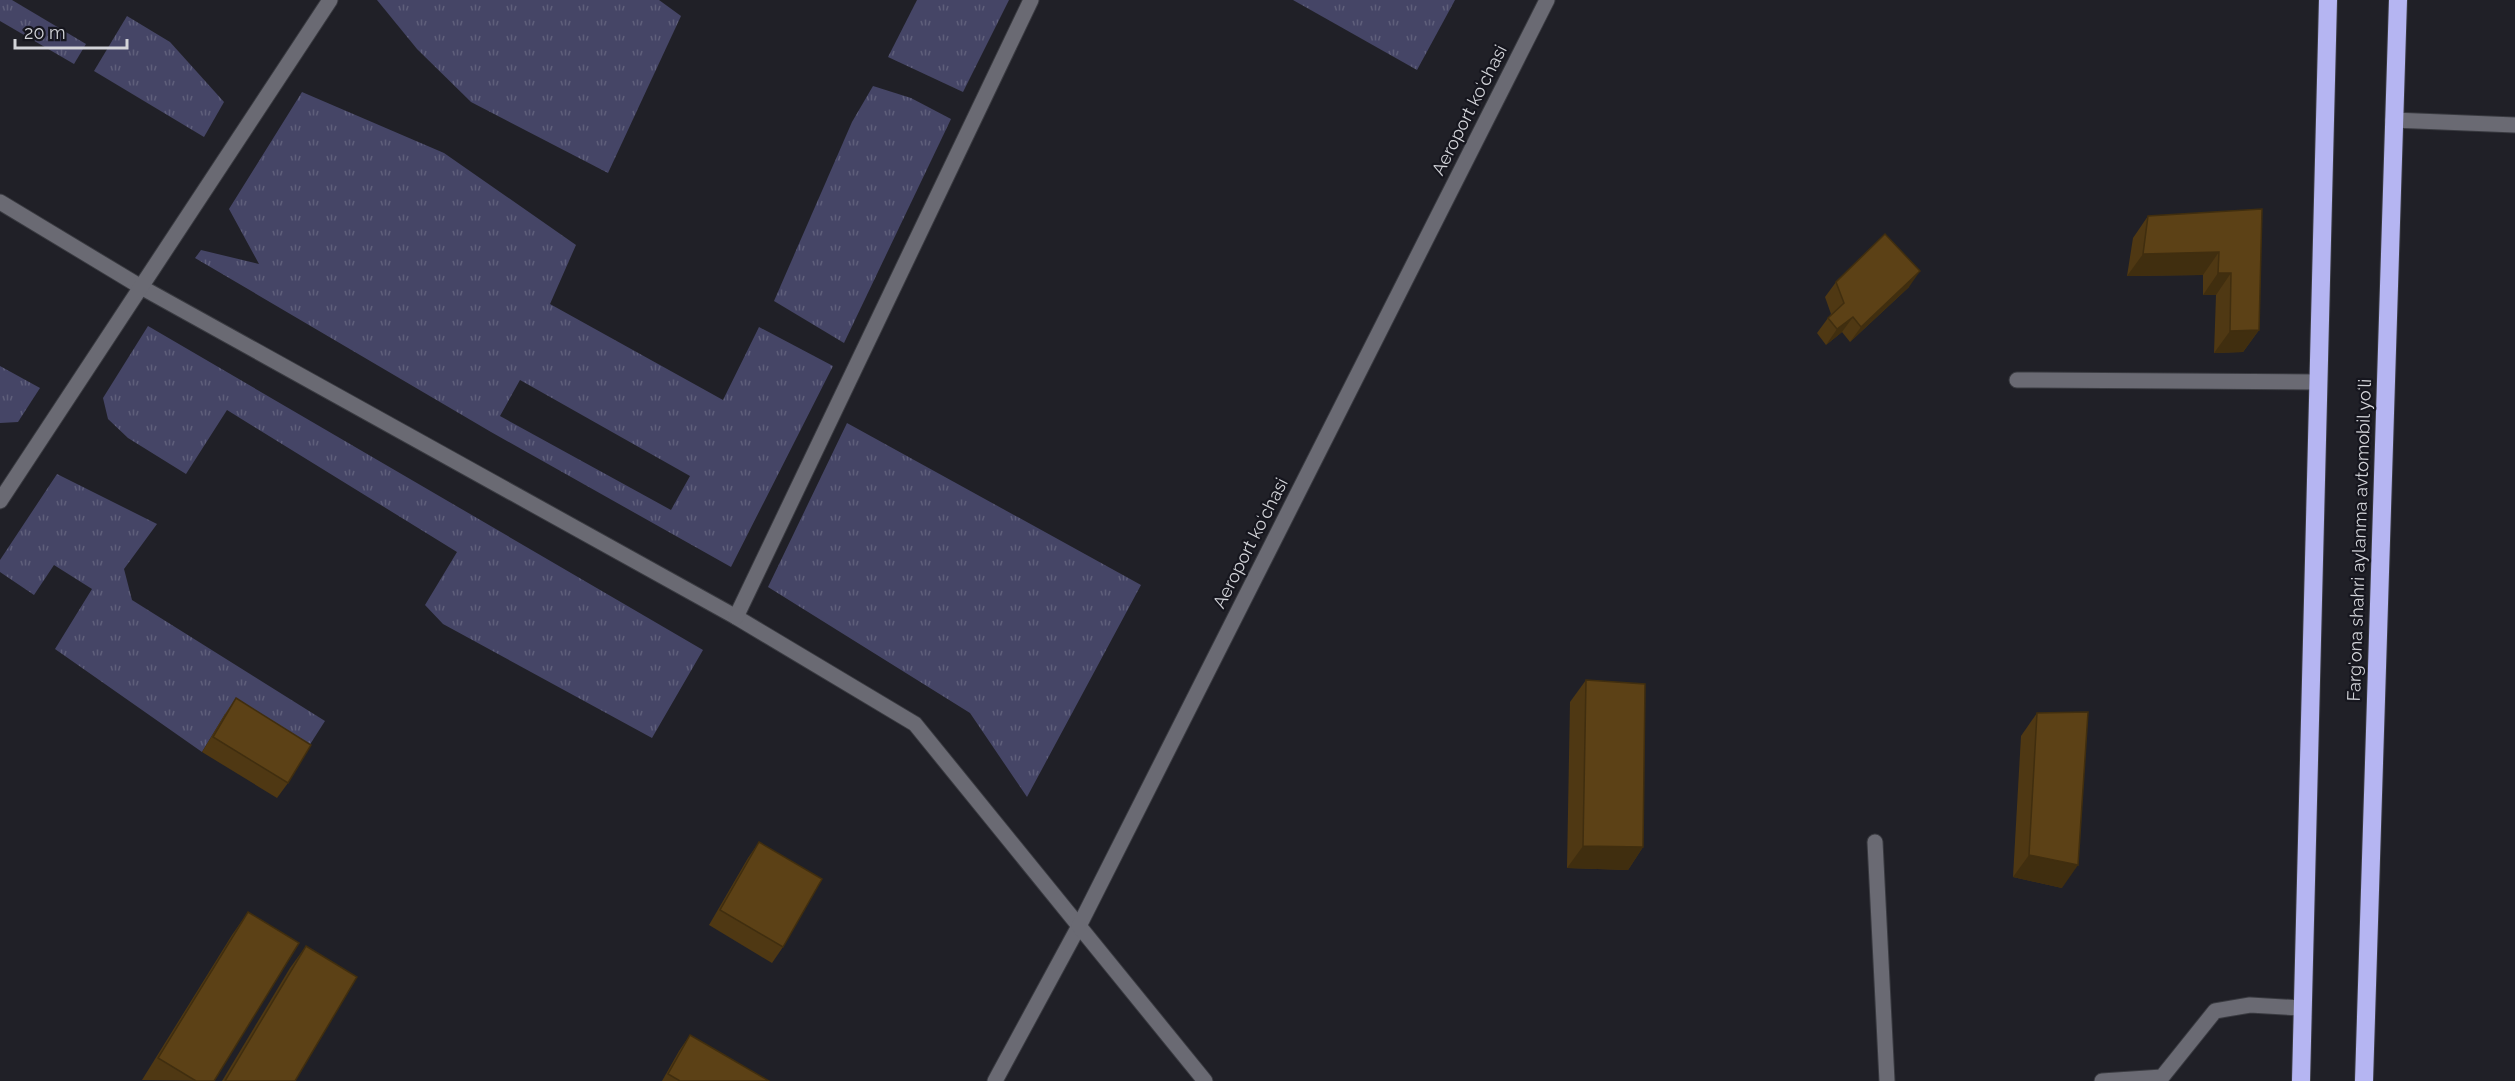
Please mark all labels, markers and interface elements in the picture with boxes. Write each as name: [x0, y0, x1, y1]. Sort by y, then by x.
scale bar: [15, 12, 128, 50]
text: 20 m: [24, 22, 66, 43]
street label: Aeroport koʻchasi: [1427, 41, 1511, 179]
street label: Fargʻona shahri aylanma avtomobil yoʻli: [2343, 378, 2375, 702]
street label: Aeroport koʻchasi: [1208, 474, 1292, 612]

